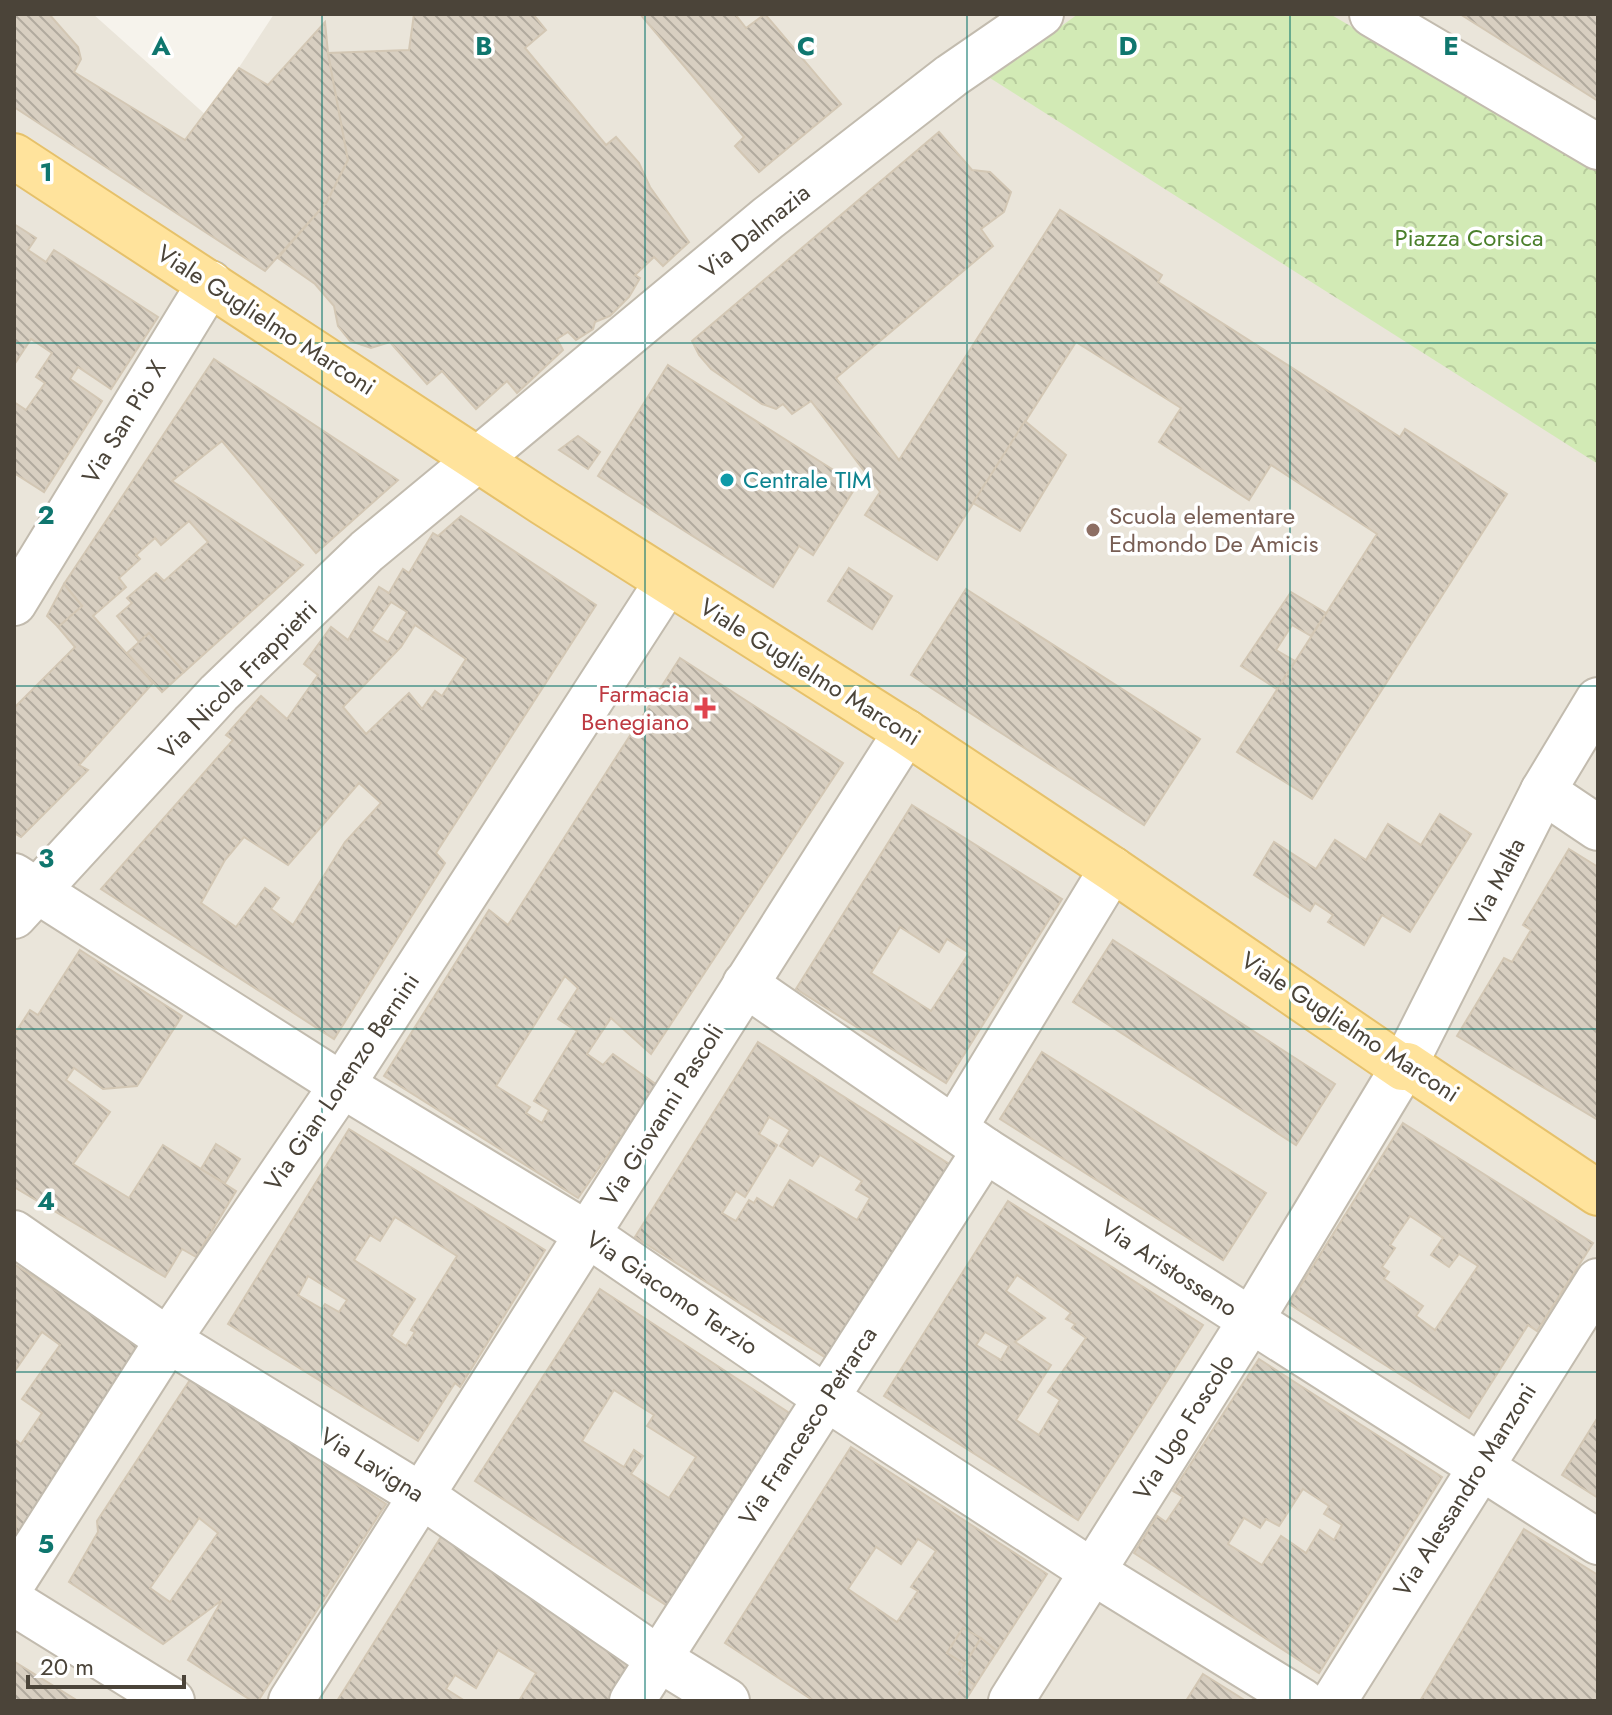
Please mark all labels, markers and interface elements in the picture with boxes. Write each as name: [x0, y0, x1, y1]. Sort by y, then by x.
text: A: [150, 27, 171, 65]
text: B: [475, 27, 493, 65]
text: C: [797, 27, 815, 65]
text: D: [1118, 27, 1138, 65]
text: E: [1443, 27, 1459, 65]
text: 1: [39, 153, 53, 191]
street label: Via Dalmazia: [692, 175, 817, 286]
park label: Piazza Corsica: [1394, 220, 1544, 255]
street label: Viale Guglielmo Marconi: [150, 236, 383, 404]
street label: Via San Pio X: [73, 353, 175, 490]
place label: Centrale TIM: [743, 462, 872, 497]
marker: Centrale TIM: [718, 471, 736, 489]
text: 2: [37, 496, 55, 534]
place label: Scuola elementare Edmondo De Amicis: [1109, 498, 1318, 561]
marker: Scuola elementare Edmondo De Amicis: [1084, 521, 1102, 539]
street label: Viale Guglielmo Marconi: [693, 589, 927, 754]
street label: Via Nicola Frappietri: [150, 592, 325, 767]
place label: Farmacia Benegiano: [581, 676, 689, 739]
marker: Farmacia Benegiano: [696, 699, 714, 717]
street label: Via Malta: [1459, 832, 1534, 932]
text: 3: [38, 839, 54, 877]
street label: Viale Guglielmo Marconi: [1234, 943, 1467, 1111]
street label: Via Gian Lorenzo Bernini: [255, 966, 428, 1198]
street label: Via Giovanni Pascoli: [591, 1017, 732, 1213]
text: 4: [37, 1182, 55, 1220]
street label: Via Aristosseno: [1094, 1210, 1245, 1325]
street label: Via Giacomo Terzio: [579, 1222, 765, 1363]
street label: Via Francesco Petrarca: [730, 1319, 885, 1532]
street label: Via Ugo Foscolo: [1124, 1347, 1243, 1507]
street label: Via Alessandro Manzoni: [1385, 1376, 1545, 1603]
street label: Via Lavigna: [313, 1419, 431, 1511]
text: 5: [38, 1525, 54, 1563]
scale bar: [28, 1639, 184, 1689]
text: 20 m: [40, 1649, 94, 1684]

